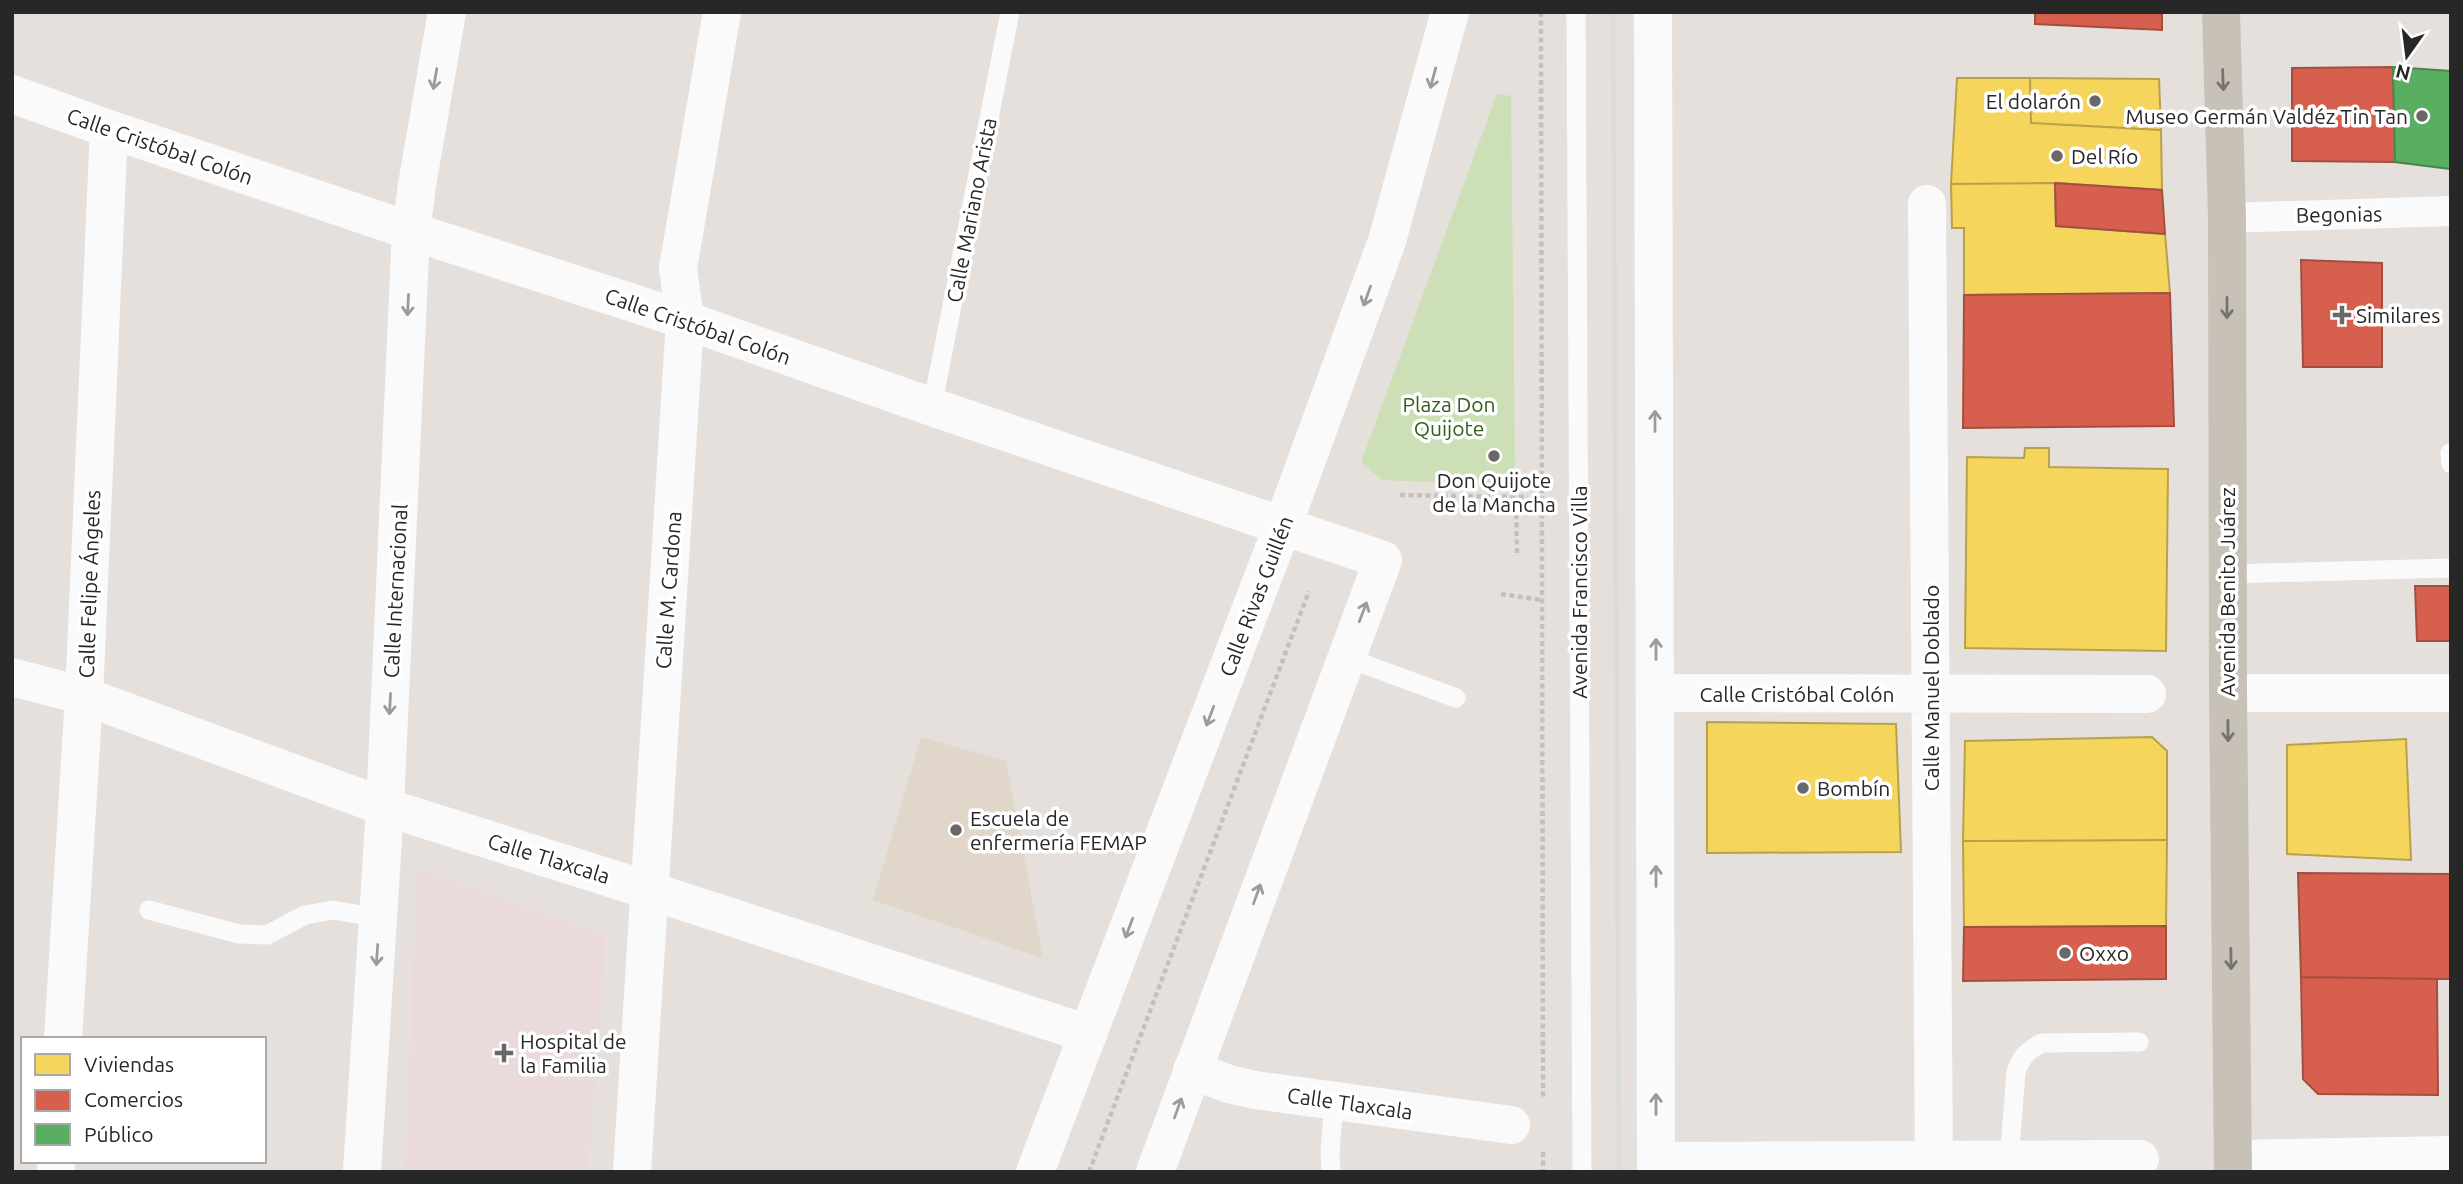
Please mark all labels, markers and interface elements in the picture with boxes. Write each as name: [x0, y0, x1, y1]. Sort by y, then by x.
north arrow: [2372, 21, 2442, 91]
text: N: [2393, 60, 2412, 85]
one-way arrow: [1425, 67, 1438, 89]
one-way arrow: [428, 68, 441, 90]
one-way arrow: [2216, 69, 2230, 92]
place label: El dolarón: [1986, 89, 2081, 113]
marker: El dolarón: [2087, 93, 2103, 109]
street label: Calle Cristóbal Colón: [64, 103, 256, 189]
place label: Museo Germán Valdéz Tin Tan: [2125, 104, 2408, 128]
marker: Museo Germán Valdéz Tin Tan: [2414, 108, 2430, 124]
street label: Calle Mariano Arista: [941, 115, 1001, 305]
place label: Del Río: [2071, 144, 2138, 168]
marker: Del Río: [2049, 148, 2065, 164]
street label: Begonias: [2296, 201, 2382, 227]
street label: Calle Cristóbal Colón: [602, 283, 794, 369]
one-way arrow: [1359, 284, 1372, 306]
one-way arrow: [401, 293, 414, 316]
one-way arrow: [2220, 296, 2234, 319]
place label: Similares: [2356, 303, 2440, 327]
marker: Similares: [2334, 307, 2350, 323]
park label: Plaza Don Quijote: [1402, 392, 1496, 440]
one-way arrow: [1648, 410, 1662, 433]
marker: Don Quijote de la Mancha: [1486, 448, 1502, 464]
place label: Don Quijote de la Mancha: [1432, 468, 1556, 516]
street label: Avenida Francisco Villa: [1567, 485, 1591, 699]
street label: Avenida Benito Juárez: [2215, 487, 2239, 697]
street label: Calle Felipe Ángeles: [74, 489, 104, 679]
street label: Calle Internacional: [378, 503, 412, 679]
street label: Calle M. Cardona: [651, 510, 685, 670]
street label: Calle Rivas Guillén: [1214, 512, 1298, 680]
street label: Calle Manuel Doblado: [1919, 585, 1943, 791]
one-way arrow: [1357, 602, 1370, 624]
one-way arrow: [1649, 637, 1663, 660]
street label: Calle Cristóbal Colón: [1700, 682, 1894, 706]
one-way arrow: [383, 692, 396, 714]
one-way arrow: [1203, 704, 1215, 726]
one-way arrow: [2221, 720, 2235, 743]
place label: Bombín: [1817, 776, 1890, 800]
marker: Bombín: [1795, 780, 1811, 796]
place label: Escuela de enfermería FEMAP: [970, 806, 1147, 854]
marker: Escuela de enfermería FEMAP: [948, 822, 964, 838]
street label: Calle Tlaxcala: [485, 828, 613, 888]
one-way arrow: [1649, 865, 1663, 888]
one-way arrow: [1252, 884, 1265, 906]
one-way arrow: [1121, 917, 1134, 938]
place label: Oxxo: [2079, 941, 2129, 965]
one-way arrow: [370, 943, 383, 966]
marker: Oxxo: [2057, 945, 2073, 961]
one-way arrow: [2224, 947, 2238, 970]
place label: Hospital de la Familia: [520, 1029, 627, 1077]
legend: [21, 1037, 266, 1163]
marker: Hospital de la Familia: [494, 1043, 514, 1063]
text: Viviendas: [84, 1052, 174, 1076]
street label: Calle Tlaxcala: [1286, 1082, 1414, 1124]
text: Comercios: [84, 1087, 183, 1111]
one-way arrow: [1649, 1092, 1663, 1115]
one-way arrow: [1173, 1097, 1185, 1119]
text: Público: [84, 1122, 153, 1146]

